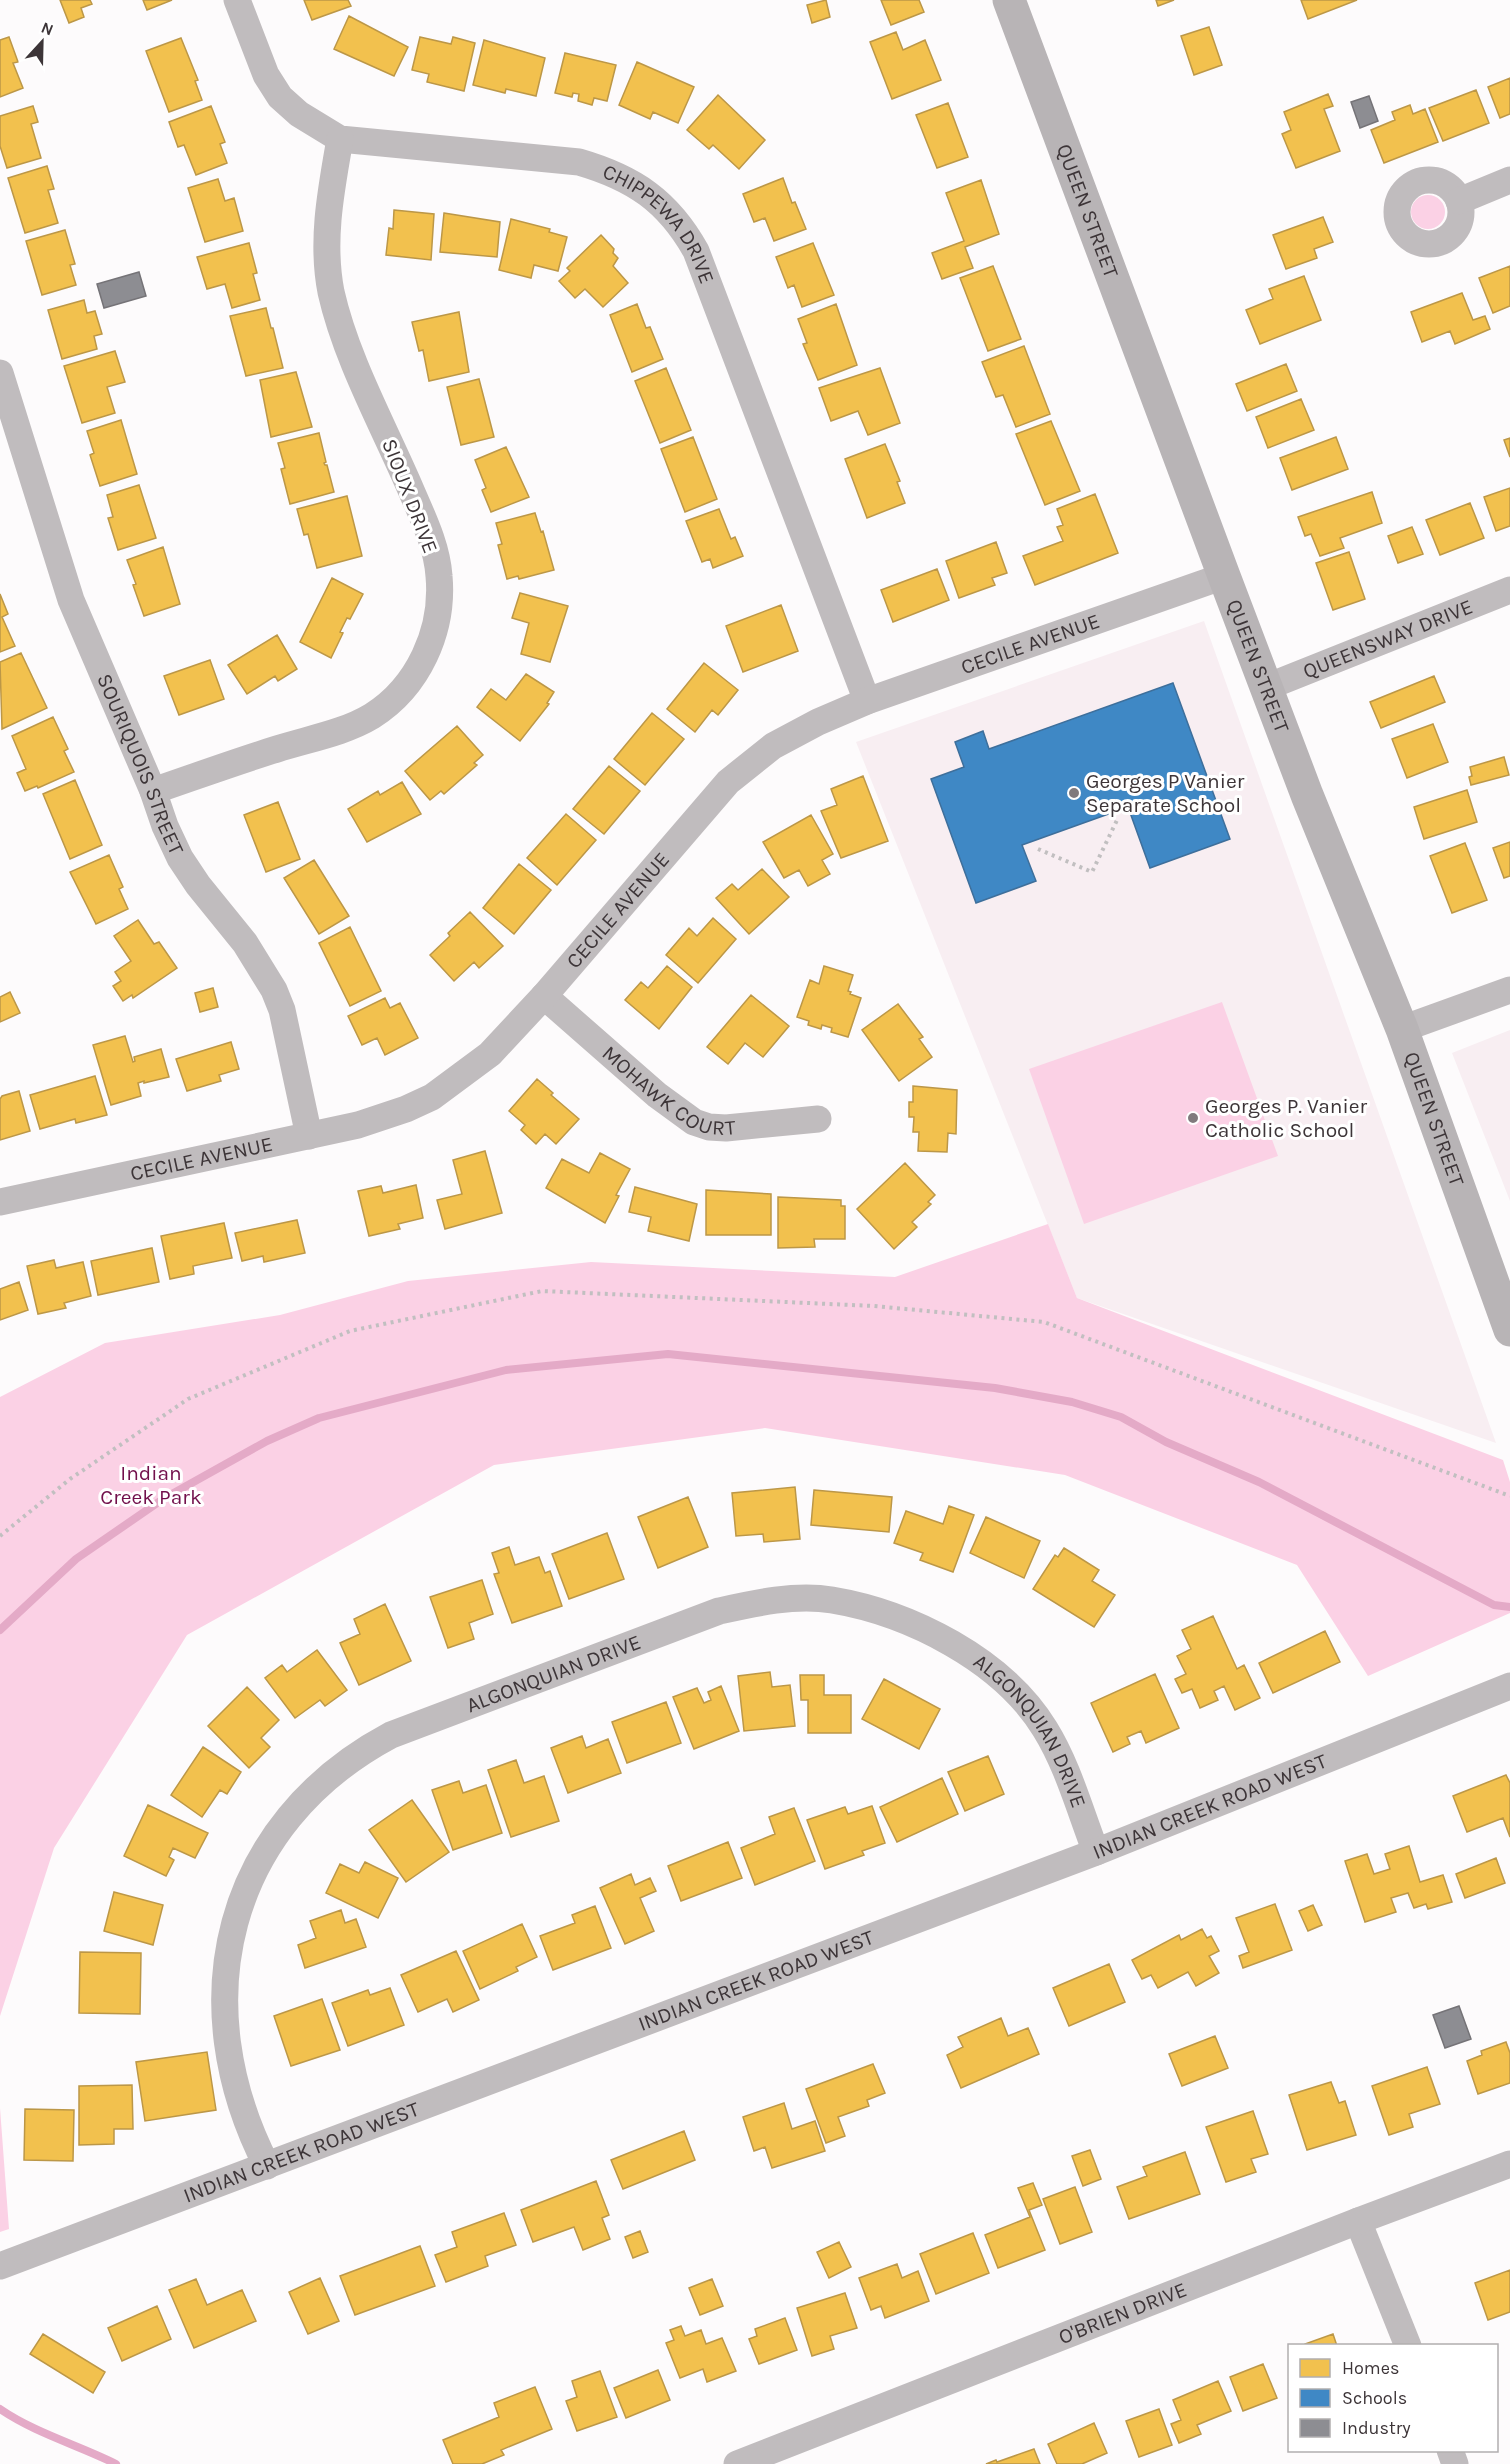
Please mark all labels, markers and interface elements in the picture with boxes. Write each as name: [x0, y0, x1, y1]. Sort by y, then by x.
north arrow: [12, 12, 72, 72]
text: N: [39, 18, 56, 40]
street label: QUEEN STREET: [1052, 141, 1124, 281]
street label: CHIPPEWA DRIVE: [599, 159, 719, 287]
street label: SIOUX DRIVE: [377, 435, 443, 557]
street label: QUEENSWAY DRIVE: [1299, 594, 1476, 683]
street label: QUEEN STREET: [1222, 596, 1294, 736]
street label: CECILE AVENUE: [958, 609, 1103, 679]
street label: SOURIQUOIS STREET: [92, 670, 189, 859]
place label: Georges P Vanier Separate School: [1086, 769, 1245, 817]
marker: Georges P Vanier Separate School: [1067, 786, 1081, 800]
street label: CECILE AVENUE: [561, 847, 674, 973]
street label: MOHAWK COURT: [597, 1041, 737, 1140]
street label: QUEEN STREET: [1399, 1049, 1469, 1190]
place label: Georges P. Vanier Catholic School: [1205, 1094, 1367, 1142]
marker: Georges P. Vanier Catholic School: [1186, 1111, 1200, 1125]
street label: CECILE AVENUE: [128, 1132, 275, 1186]
park label: Indian Creek Park: [100, 1461, 202, 1509]
street label: ALGONQUIAN DRIVE: [463, 1630, 644, 1717]
street label: ALGONQUIAN DRIVE: [969, 1649, 1091, 1811]
street label: INDIAN CREEK ROAD WEST: [1089, 1749, 1330, 1864]
street label: INDIAN CREEK ROAD WEST: [635, 1925, 877, 2036]
street label: INDIAN CREEK ROAD WEST: [180, 2097, 423, 2208]
street label: O'BRIEN DRIVE: [1055, 2277, 1190, 2349]
legend: [1288, 2344, 1498, 2452]
text: Homes: [1342, 2357, 1399, 2379]
text: Schools: [1342, 2387, 1407, 2409]
text: Industry: [1342, 2417, 1411, 2439]

